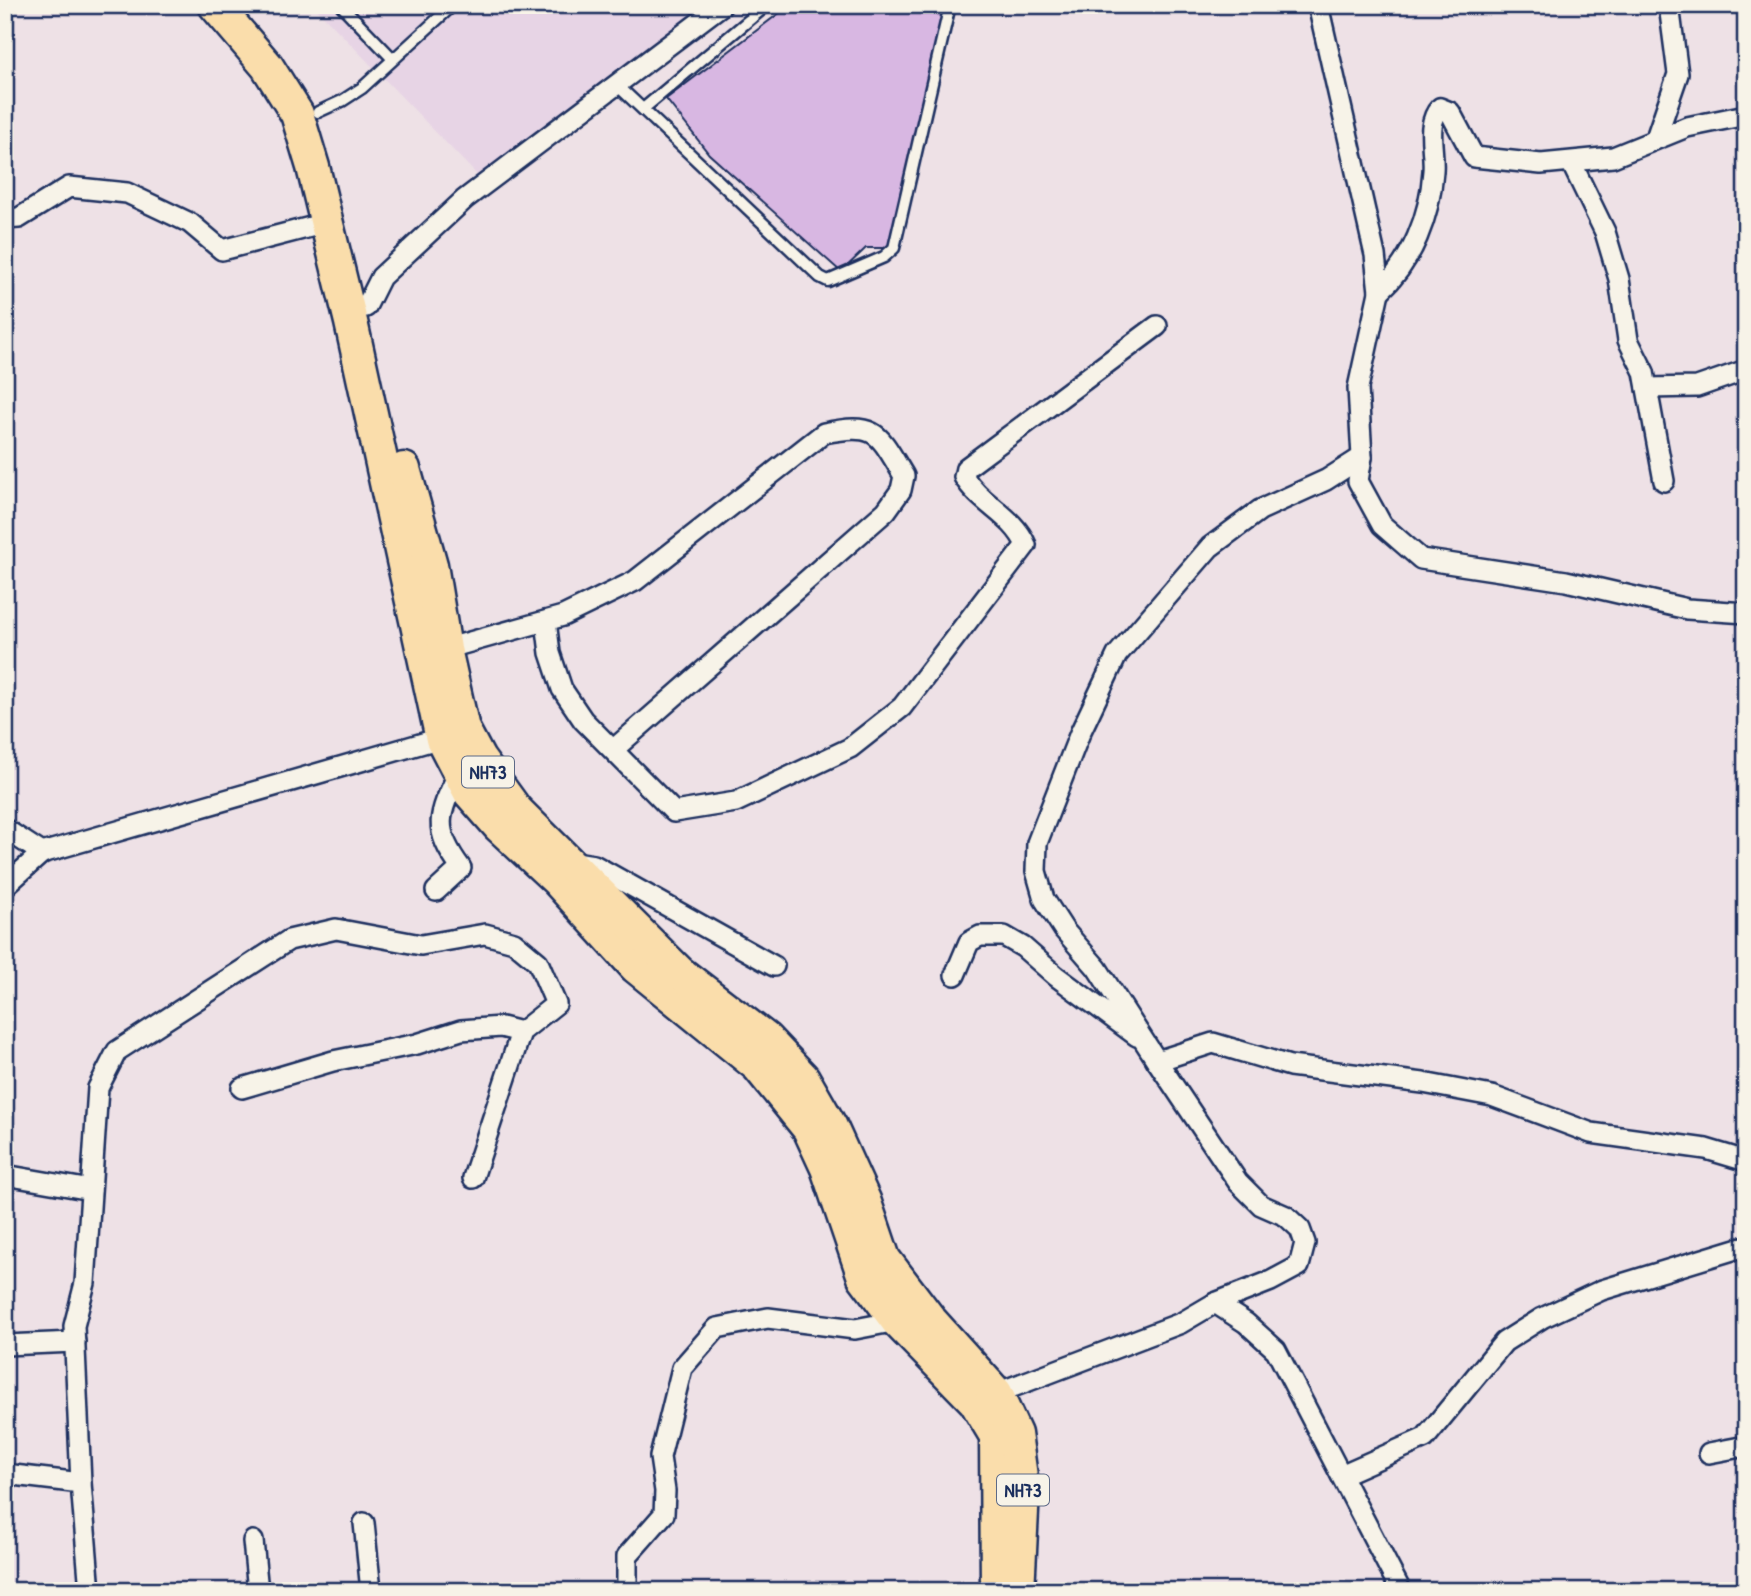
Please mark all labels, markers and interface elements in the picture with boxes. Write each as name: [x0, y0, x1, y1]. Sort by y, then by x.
road number: NH73: [462, 757, 514, 788]
road number: NH73: [997, 1474, 1049, 1506]

